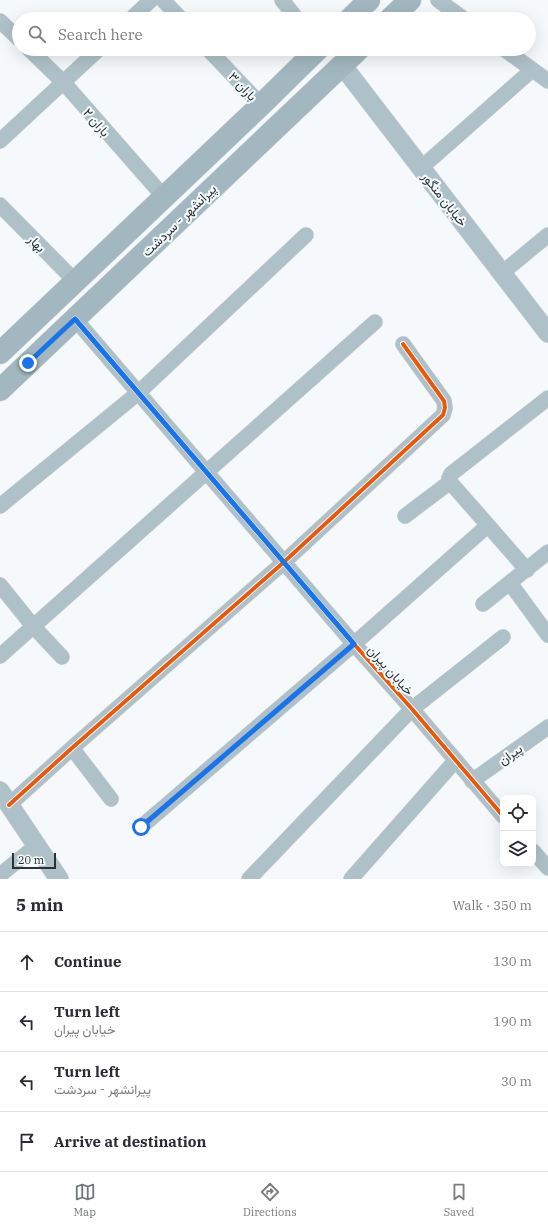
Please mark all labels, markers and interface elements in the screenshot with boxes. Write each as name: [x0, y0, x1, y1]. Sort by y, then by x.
search box: [12, 12, 536, 56]
icon: search: [26, 23, 48, 45]
text: Search here: [58, 25, 143, 44]
street label: باران ۳: [225, 68, 261, 105]
street label: باران ۲: [80, 105, 114, 140]
street label: خیابان منگور: [418, 168, 471, 230]
street label: پیرانشهر - سردشت: [139, 181, 221, 261]
street label: بهار: [24, 230, 49, 256]
route end: [19, 354, 37, 372]
street label: خیابان پیران: [363, 642, 418, 700]
street label: پیران: [495, 740, 526, 770]
map controls: [500, 795, 536, 867]
button: locate: [500, 795, 536, 831]
route start: [132, 818, 150, 836]
button: layers: [500, 831, 536, 867]
scale bar: [12, 851, 56, 870]
text: 20 m: [18, 853, 44, 867]
text: 5 min: [16, 894, 64, 916]
text: Walk · 350 m: [453, 897, 532, 914]
icon: ahead: [16, 951, 38, 973]
text: Continue: [54, 952, 121, 971]
text: 130 m: [493, 953, 532, 970]
text: Turn left: [54, 1002, 120, 1021]
icon: left: [16, 1011, 38, 1033]
text: 190 m: [493, 1013, 532, 1030]
text: خیابان پیران: [54, 1021, 115, 1038]
text: Turn left: [54, 1062, 120, 1081]
icon: left: [16, 1071, 38, 1093]
text: 30 m: [501, 1073, 532, 1090]
text: پیرانشهر - سردشت: [54, 1081, 151, 1098]
icon: arrive: [16, 1131, 38, 1153]
text: Arrive at destination: [54, 1132, 206, 1151]
tab: Map: [74, 1181, 96, 1219]
tab: Directions: [243, 1181, 297, 1219]
tab: Saved: [444, 1181, 474, 1219]

